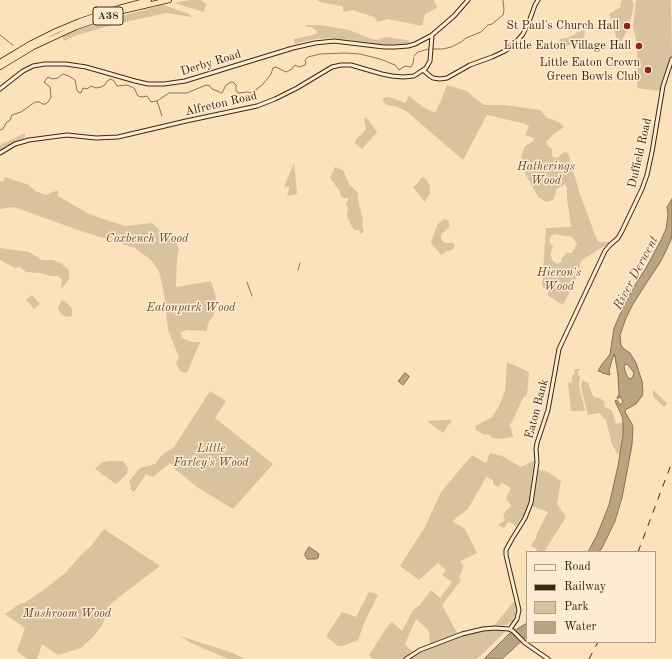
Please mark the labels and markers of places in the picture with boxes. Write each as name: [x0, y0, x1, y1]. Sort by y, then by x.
place label: St Paul's Church Hall: [506, 19, 619, 33]
marker: St Paul's Church Hall: [622, 21, 632, 31]
place label: Little Eaton Village Hall: [503, 39, 631, 53]
marker: Little Eaton Village Hall: [634, 41, 644, 51]
place label: Little Eaton Crown Green Bowls Club: [539, 56, 640, 84]
marker: Little Eaton Crown Green Bowls Club: [643, 65, 653, 75]

